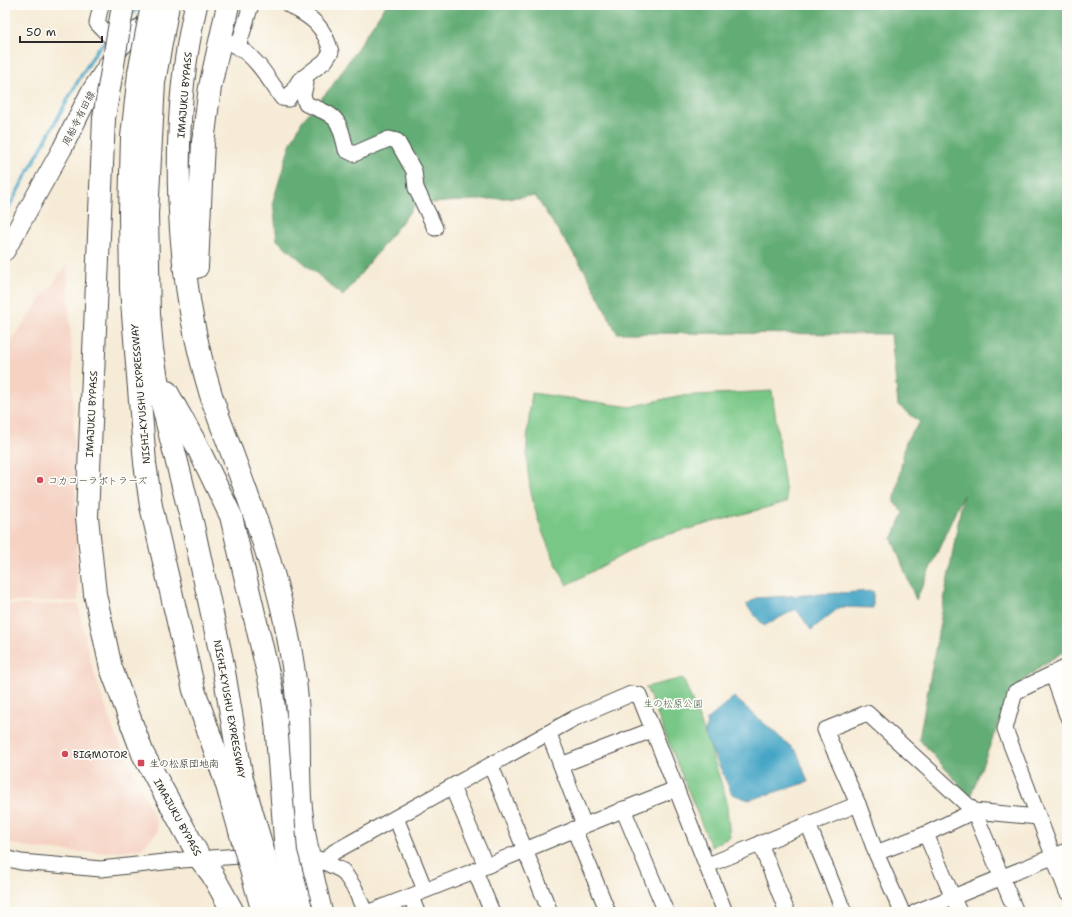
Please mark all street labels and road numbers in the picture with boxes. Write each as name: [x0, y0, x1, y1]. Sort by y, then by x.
street label: IMAJUKU BYPASS: [174, 51, 195, 139]
street label: 周船寺有田線: [59, 89, 98, 148]
street label: NISHI-KYUSHU EXPRESSWAY: [128, 323, 153, 465]
street label: IMAJUKU BYPASS: [83, 370, 100, 458]
street label: NISHI-KYUSHU EXPRESSWAY: [211, 639, 248, 779]
street label: IMAJUKU BYPASS: [151, 776, 204, 859]

